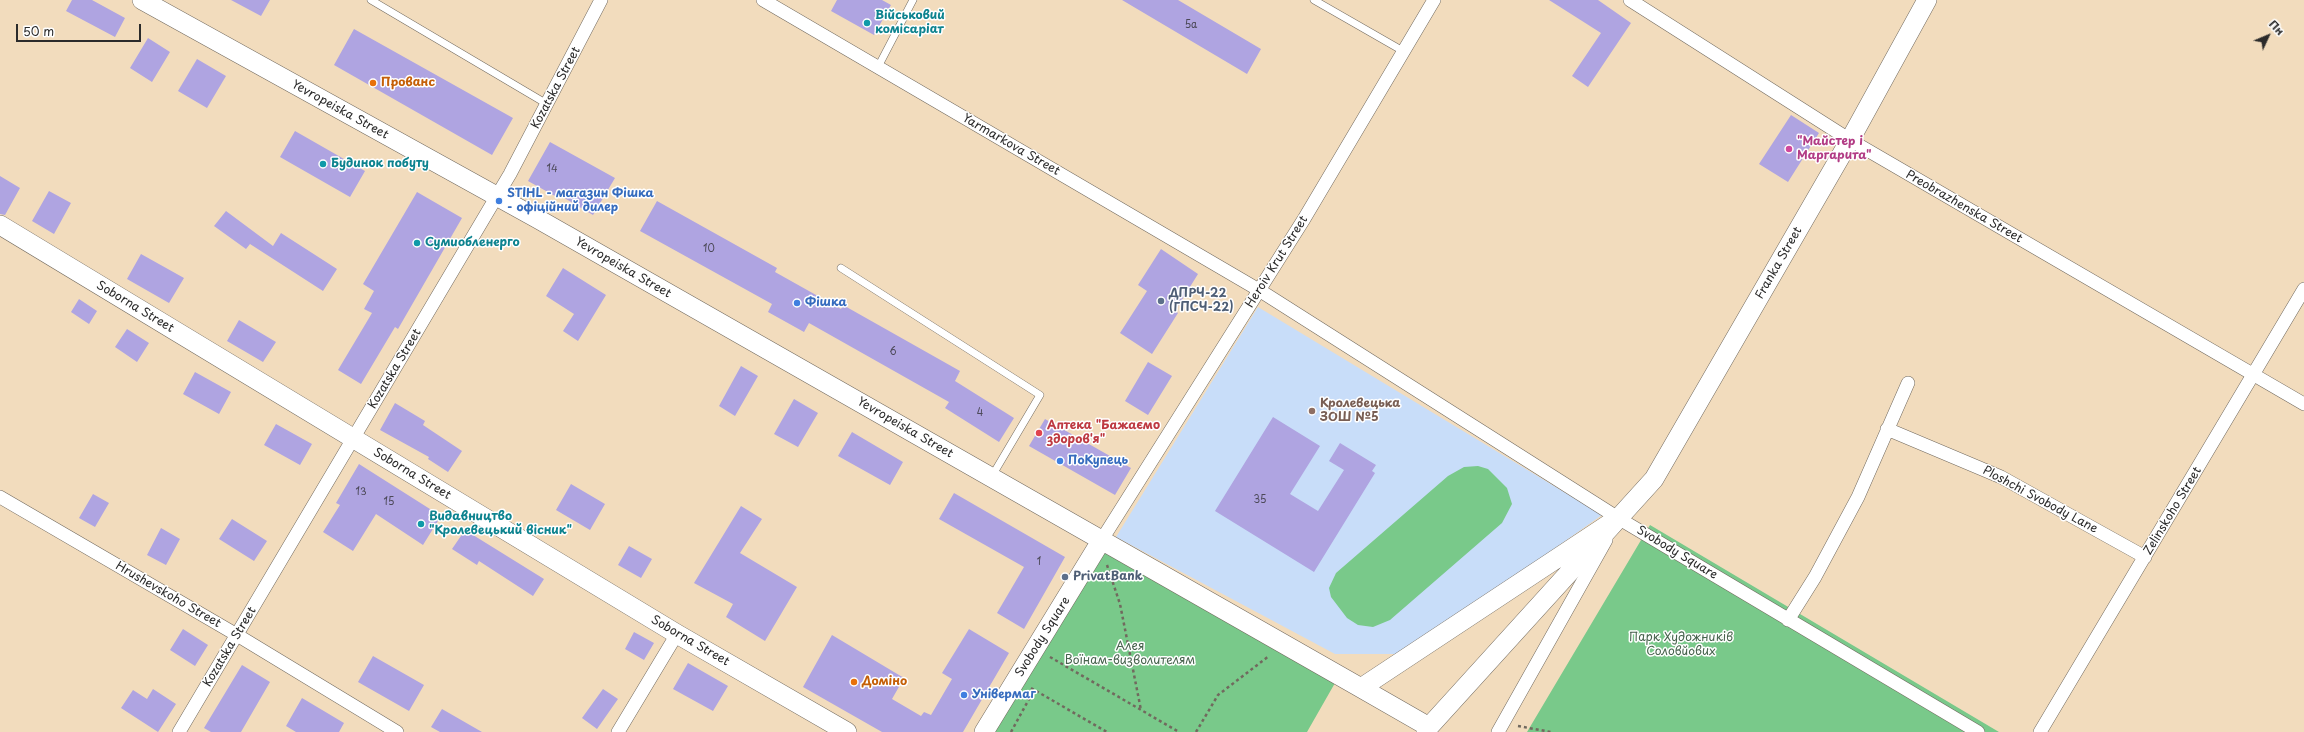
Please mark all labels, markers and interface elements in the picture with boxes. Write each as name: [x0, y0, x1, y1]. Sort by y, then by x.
place label: Військовий комісаріат: [875, 9, 945, 37]
scale bar: [18, 16, 143, 42]
north arrow: [2248, 16, 2288, 56]
text: Пн: [2265, 16, 2289, 39]
marker: Військовий комісаріат: [862, 18, 872, 28]
house number: 5а: [1185, 19, 1197, 31]
text: 50 m: [23, 22, 54, 40]
street label: Kozatska Street: [528, 45, 584, 131]
place label: Прованс: [381, 76, 435, 90]
street label: Yevropeiska Street: [289, 77, 391, 143]
marker: Прованс: [368, 78, 378, 88]
street label: Yarmarkova Street: [960, 111, 1062, 179]
place label: "Майстер і Маргарита": [1797, 135, 1872, 163]
marker: "Майстер і Маргарита": [1784, 144, 1794, 154]
place label: Будинок побуту: [331, 157, 429, 171]
marker: Будинок побуту: [318, 159, 328, 169]
house number: 14: [546, 163, 558, 175]
street label: Preobrazhenska Street: [1903, 168, 2025, 246]
place label: STIHL - магазин Фішка - офіційний дилер: [507, 187, 654, 215]
marker: STIHL - магазин Фішка - офіційний дилер: [494, 196, 504, 206]
street label: Heroiv Krut Street: [1243, 213, 1311, 311]
street label: Franka Street: [1753, 224, 1805, 302]
street label: Yevropeiska Street: [573, 235, 673, 301]
place label: Сумиобленерго: [425, 236, 520, 250]
marker: Сумиобленерго: [412, 238, 422, 248]
house number: 10: [703, 243, 715, 255]
street label: Soborna Street: [94, 278, 176, 336]
place label: ДПРЧ-22 (ГПСЧ-22): [1169, 287, 1234, 315]
place label: Фішка: [805, 296, 847, 310]
marker: ДПРЧ-22 (ГПСЧ-22): [1156, 296, 1166, 306]
marker: Фішка: [792, 298, 802, 308]
street label: Kozatska Street: [365, 326, 425, 412]
house number: 6: [889, 346, 897, 358]
street label: Yevropeiska Street: [855, 395, 955, 461]
place label: Кролевецька ЗОШ №5: [1320, 397, 1400, 425]
marker: Кролевецька ЗОШ №5: [1307, 406, 1317, 416]
house number: 4: [977, 407, 983, 419]
place label: Аптека "Бажаємо здоров'я": [1047, 419, 1160, 447]
marker: Аптека "Бажаємо здоров'я": [1034, 428, 1044, 438]
street label: Soborna Street: [371, 445, 453, 503]
place label: ПоКупець: [1068, 454, 1128, 468]
marker: ПоКупець: [1055, 456, 1065, 466]
street label: Ploshchi Svobody Lane: [1980, 463, 2100, 537]
street label: Zelinskoho Street: [2141, 464, 2205, 558]
house number: 13: [355, 486, 367, 498]
house number: 35: [1254, 494, 1266, 506]
house number: 15: [384, 496, 394, 508]
place label: Видавництво "Кролевецький вісник": [429, 510, 572, 538]
marker: Видавництво "Кролевецький вісник": [416, 519, 426, 529]
street label: Svobody Square: [1634, 523, 1720, 583]
house number: 1: [1037, 556, 1041, 568]
street label: Hrushevskoho Street: [113, 559, 223, 631]
place label: PrivatBank: [1073, 570, 1143, 584]
marker: PrivatBank: [1060, 572, 1070, 582]
street label: Svobody Square: [1013, 594, 1073, 680]
street label: Kozatska Street: [200, 604, 260, 690]
street label: Soborna Street: [648, 613, 732, 669]
park label: Парк Художників Соловйових: [1629, 631, 1733, 659]
park label: Алея Воїнам-визволителям: [1065, 640, 1195, 668]
place label: Доміно: [862, 675, 907, 689]
marker: Доміно: [849, 677, 859, 687]
place label: Універмаг: [972, 688, 1036, 702]
marker: Універмаг: [959, 690, 969, 700]

